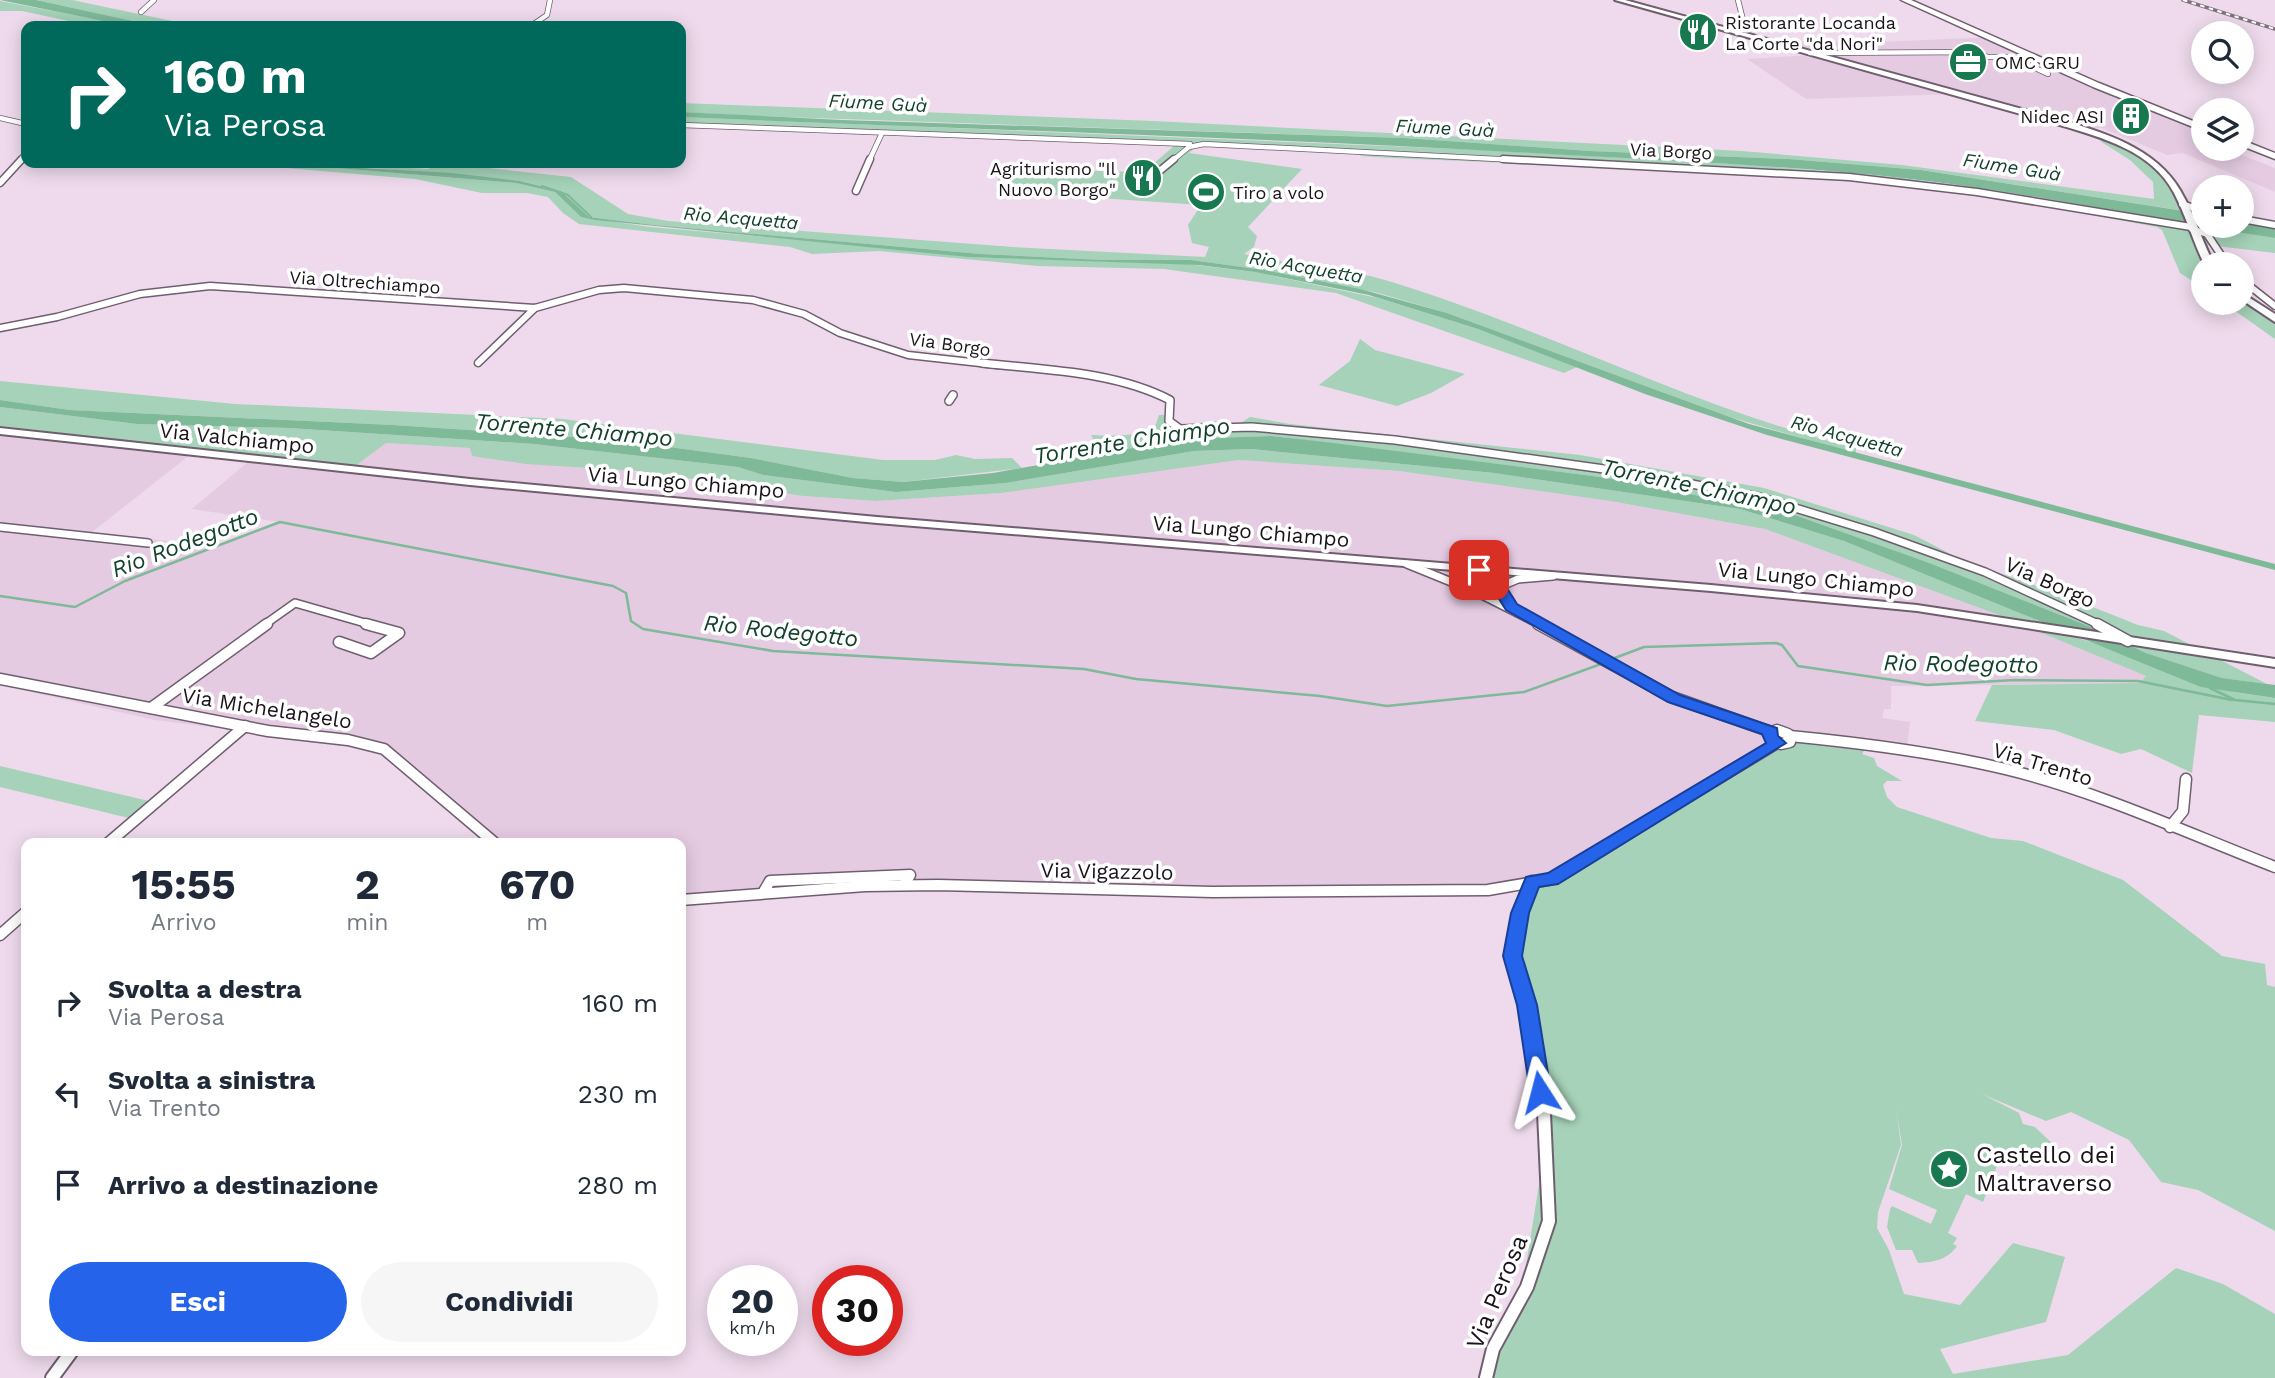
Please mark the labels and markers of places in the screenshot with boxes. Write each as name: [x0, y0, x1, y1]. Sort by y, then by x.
restaurant icon: Ristorante Locanda La Corte "da Nori": [1677, 11, 1719, 53]
place label: Ristorante Locanda La Corte "da Nori": [1725, 12, 1896, 54]
office icon: OMC GRU: [1947, 41, 1989, 83]
place label: OMC GRU: [1995, 52, 2080, 73]
building icon: Nidec ASI: [2110, 95, 2152, 137]
place label: Nidec ASI: [2020, 106, 2104, 127]
restaurant icon: Agriturismo "Il Nuovo Borgo": [1122, 157, 1164, 199]
place label: Agriturismo "Il Nuovo Borgo": [990, 158, 1116, 200]
sports icon: Tiro a volo: [1185, 171, 1227, 213]
place label: Tiro a volo: [1233, 182, 1324, 203]
pin: [1449, 540, 1509, 600]
place label: Castello dei Maltraverso: [1976, 1141, 2115, 1197]
place icon: Castello dei Maltraverso: [1928, 1148, 1970, 1190]

